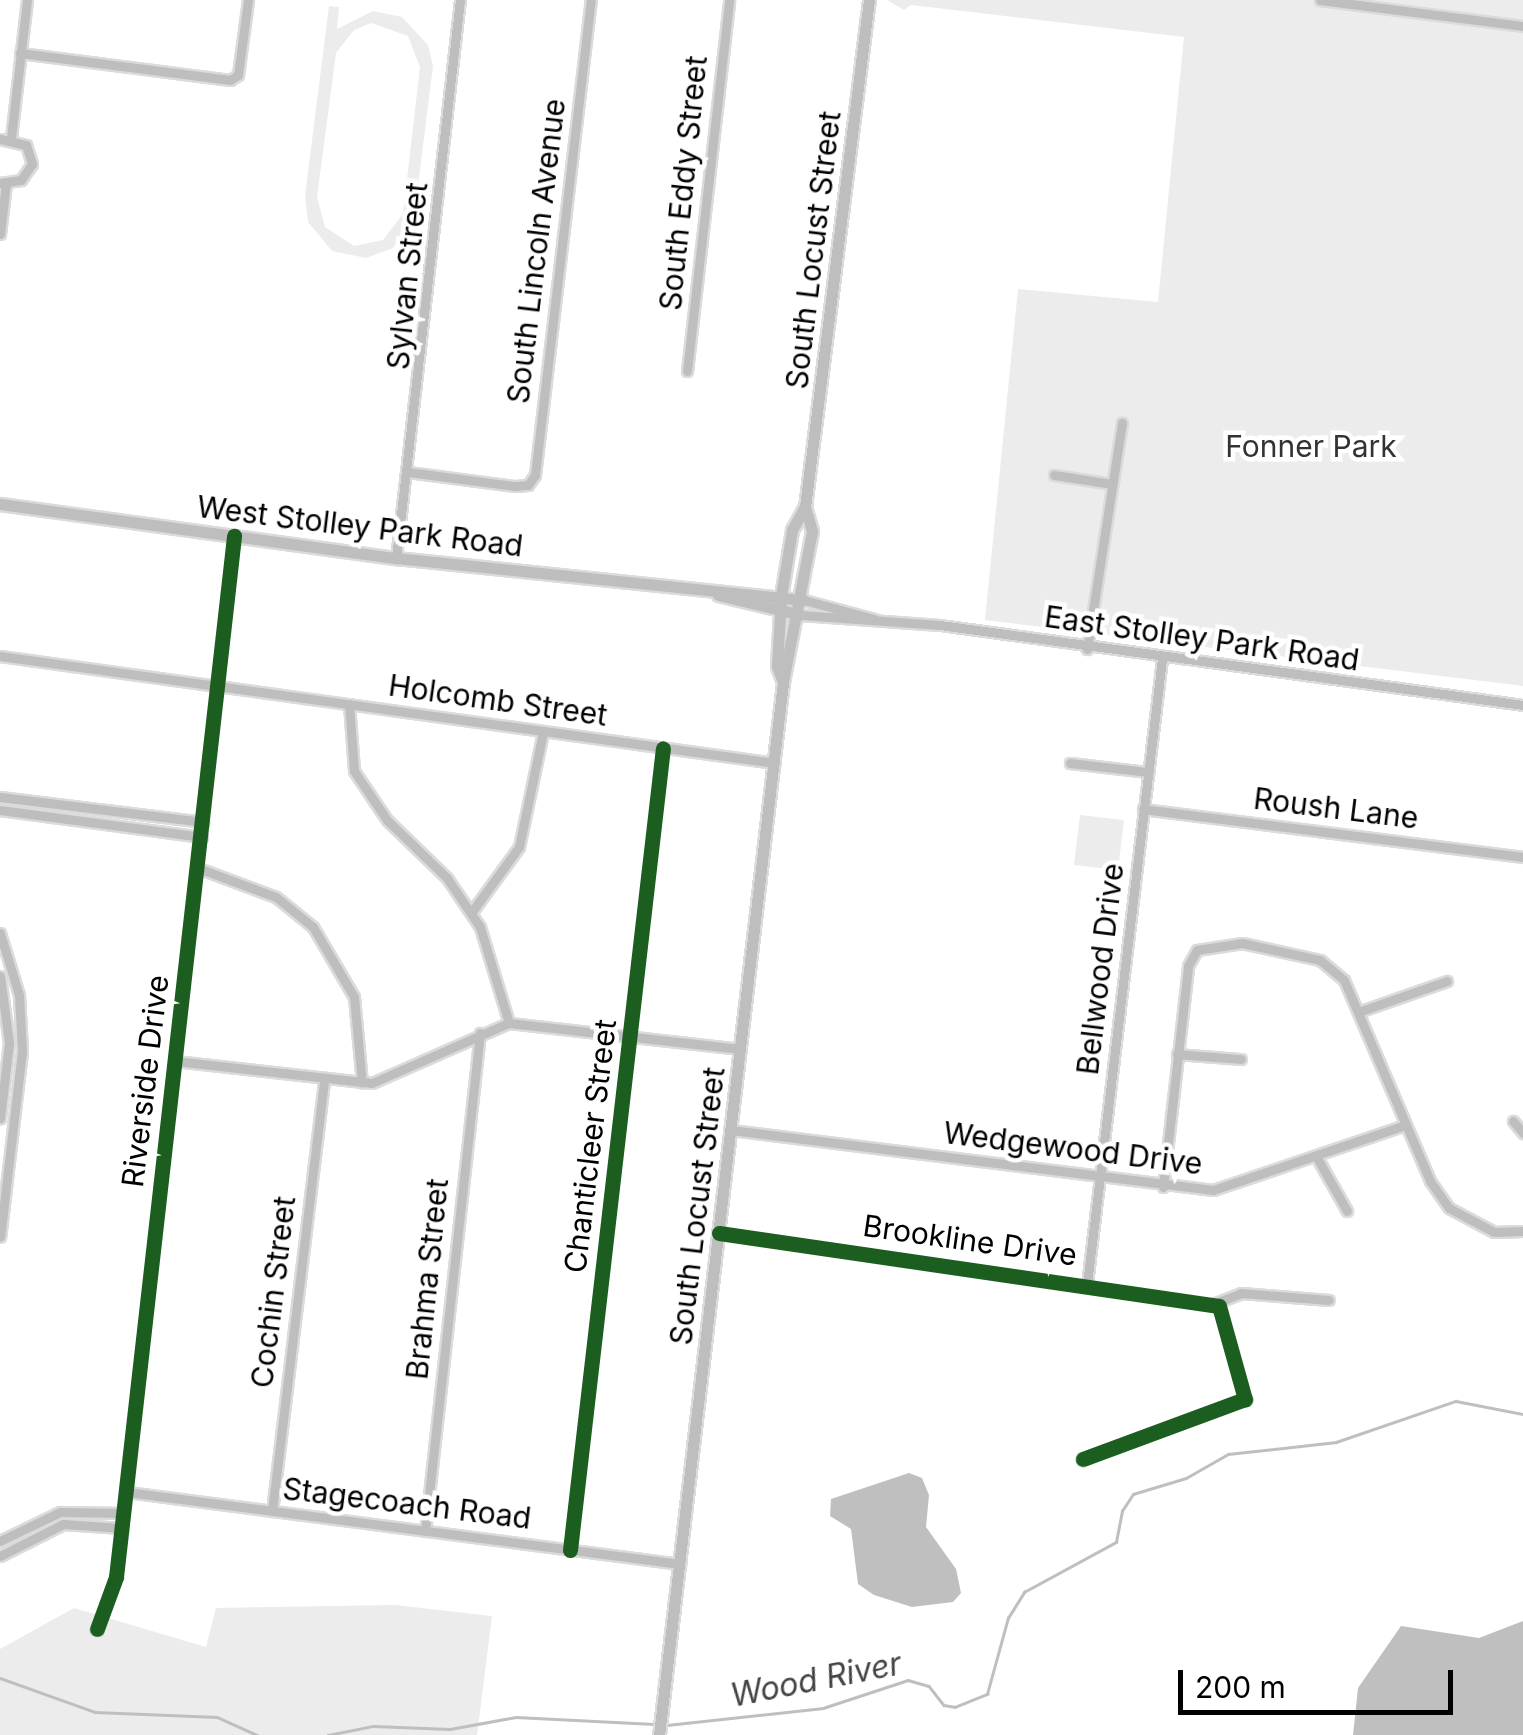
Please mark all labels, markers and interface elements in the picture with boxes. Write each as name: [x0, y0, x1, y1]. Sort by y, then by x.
street label: South Eddy Street: [652, 54, 714, 312]
street label: South Lincoln Avenue: [499, 97, 573, 405]
street label: South Locust Street: [778, 109, 848, 391]
street label: Sylvan Street: [379, 181, 435, 371]
park label: Fonner Park: [1225, 428, 1397, 464]
street label: West Stolley Park Road: [195, 488, 525, 564]
street label: East Stolley Park Road: [1042, 598, 1362, 678]
street label: Holcomb Street: [386, 667, 610, 733]
street label: Roush Lane: [1252, 780, 1420, 836]
street label: Bellwood Drive: [1069, 861, 1131, 1077]
street label: Riverside Drive: [114, 973, 176, 1189]
street label: Chanticleer Street: [557, 1017, 623, 1275]
street label: South Locust Street: [662, 1065, 732, 1347]
street label: Wedgewood Drive: [942, 1114, 1204, 1182]
street label: Brahma Street: [399, 1177, 455, 1381]
street label: Cochin Street: [243, 1194, 303, 1390]
street label: Brookline Drive: [861, 1207, 1079, 1273]
street label: Stagecoach Road: [281, 1470, 533, 1536]
water label: Wood River: [727, 1645, 905, 1715]
scale bar: [1183, 1650, 1458, 1712]
text: 200 m: [1195, 1669, 1286, 1705]

